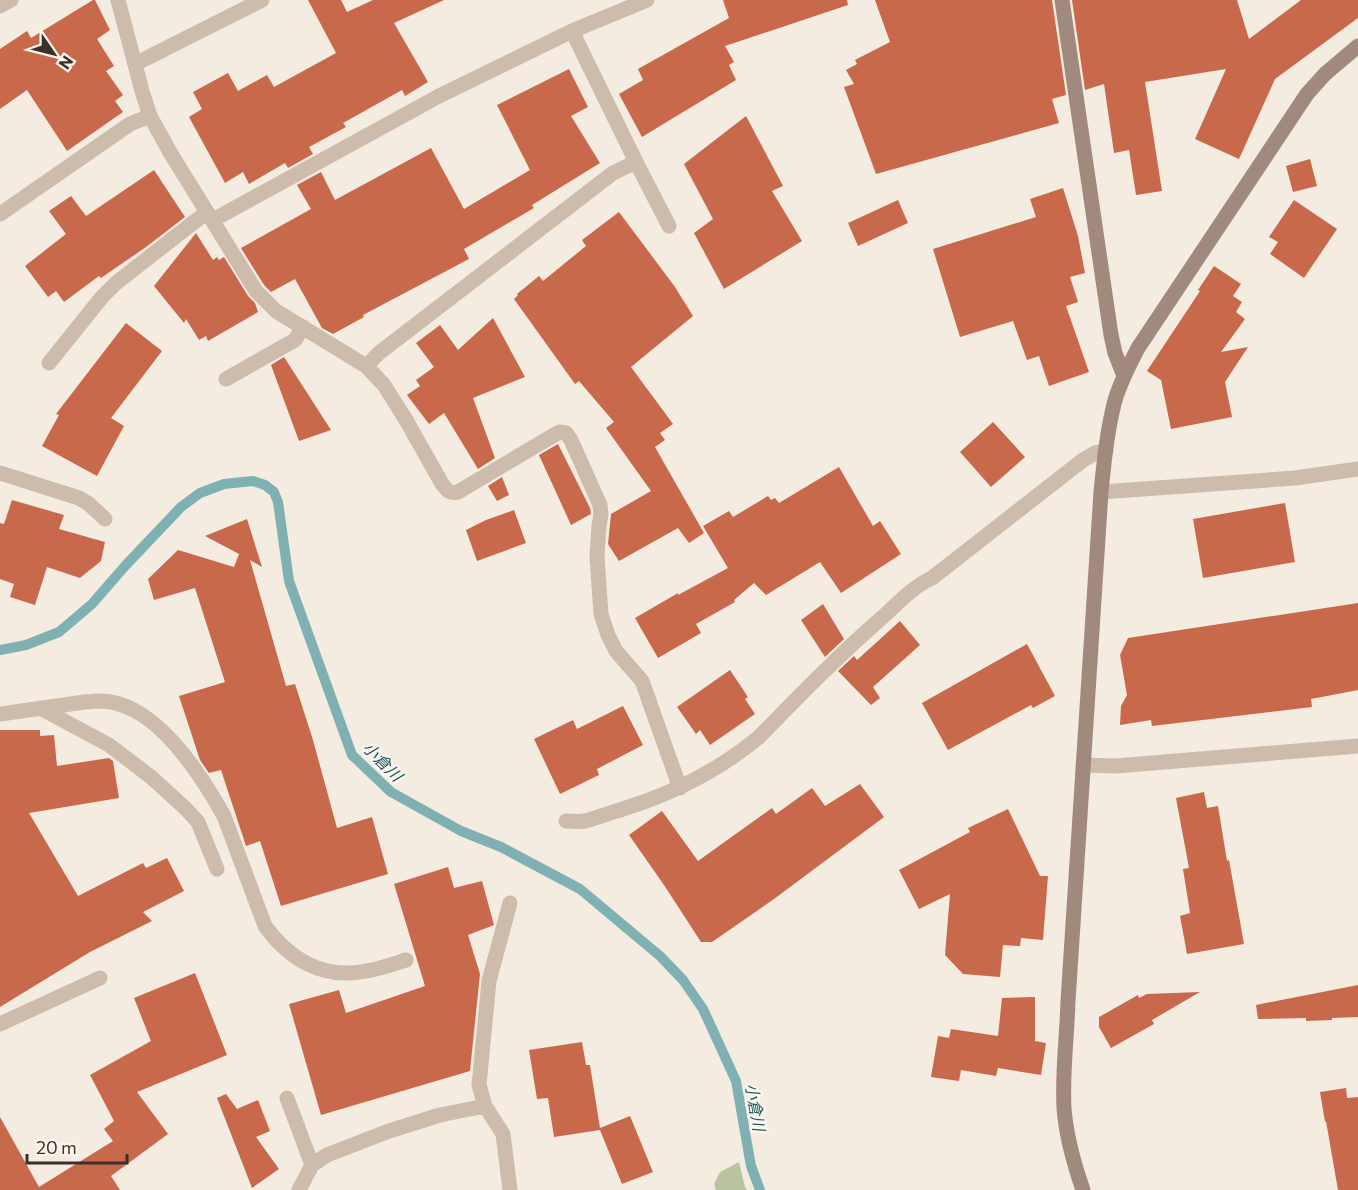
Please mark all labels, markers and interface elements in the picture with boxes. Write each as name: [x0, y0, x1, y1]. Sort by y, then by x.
north arrow: [24, 24, 84, 84]
text: N: [55, 53, 78, 73]
water label: 小倉川: [359, 737, 408, 786]
water label: 小倉川: [742, 1082, 770, 1134]
scale bar: [27, 1127, 128, 1165]
text: 20 m: [36, 1136, 77, 1158]

